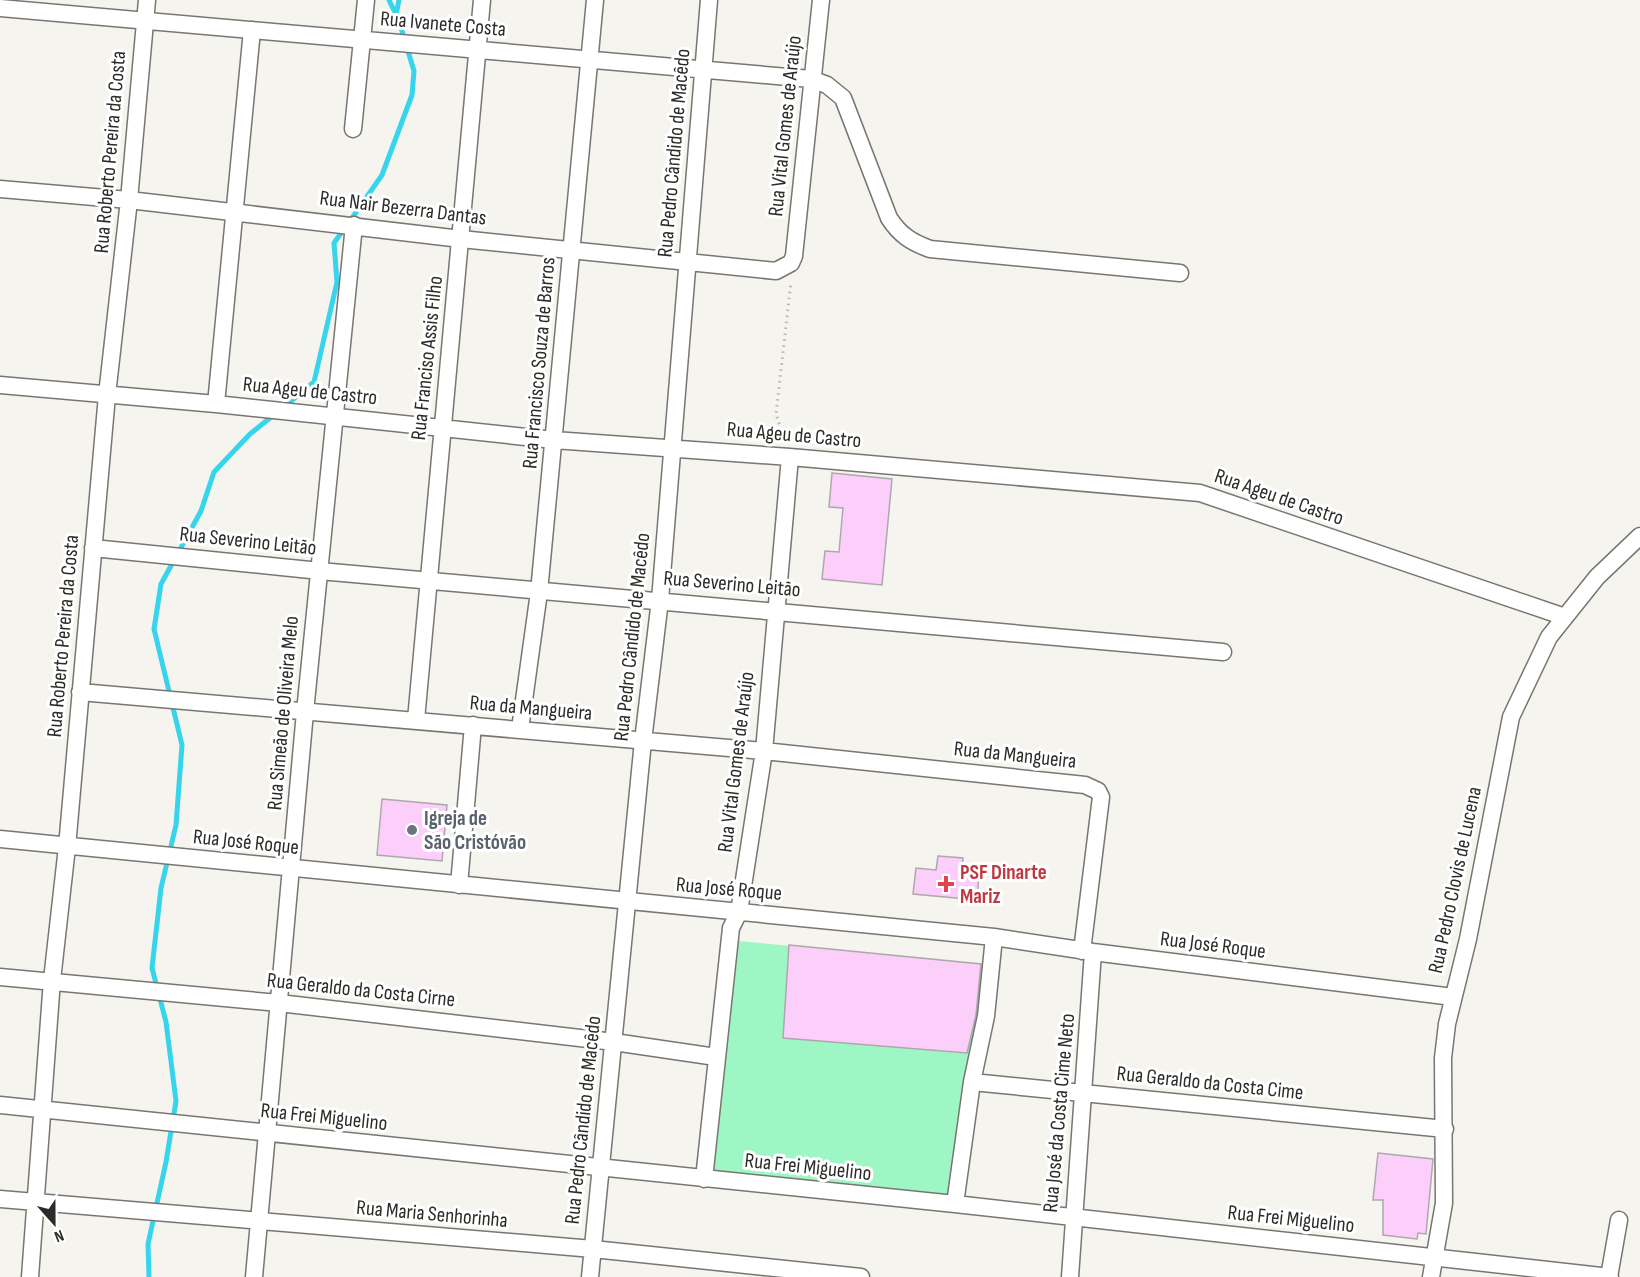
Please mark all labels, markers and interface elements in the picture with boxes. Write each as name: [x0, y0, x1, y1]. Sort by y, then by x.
street label: Rua Ivanete Costa: [379, 6, 507, 42]
street label: Rua Vital Gomes de Araújo: [763, 34, 807, 218]
street label: Rua Pedro Cândido de Macêdo: [652, 48, 696, 258]
street label: Rua Roberto Pereira da Costa: [89, 50, 131, 254]
street label: Rua Nair Bezerra Dantas: [318, 185, 488, 231]
street label: Rua Francisco Souza de Barros: [517, 256, 561, 470]
street label: Rua Franciso Assis Filho: [406, 275, 448, 441]
street label: Rua Ageu de Castro: [242, 372, 378, 410]
street label: Rua Ageu de Castro: [726, 417, 862, 453]
street label: Rua Ageu de Castro: [1211, 463, 1347, 531]
street label: Rua Severino Leitão: [178, 521, 318, 561]
street label: Rua Pedro Cândido de Macêdo: [609, 532, 655, 742]
street label: Rua Roberto Pereira da Costa: [42, 534, 84, 738]
street label: Rua Severino Leitão: [662, 566, 802, 602]
street label: Rua Simeão de Oliveira Melo: [262, 615, 304, 811]
street label: Rua Vital Gomes de Araújo: [713, 670, 759, 854]
street label: Rua da Mangueira: [469, 690, 593, 726]
street label: Rua da Mangueira: [953, 736, 1077, 774]
street label: Rua Pedro Clovis de Lucena: [1423, 784, 1487, 976]
place label: Igreja de São Cristóvão: [424, 806, 526, 855]
marker: Igreja de São Cristóvão: [405, 823, 419, 837]
street label: Rua José Roque: [192, 824, 300, 860]
place label: PSF Dinarte Mariz: [960, 860, 1047, 909]
street label: Rua José Roque: [675, 872, 783, 906]
marker: PSF Dinarte Mariz: [937, 875, 955, 893]
street label: Rua José Roque: [1159, 926, 1267, 964]
street label: Rua Geraldo da Costa Cirne: [266, 968, 456, 1012]
street label: Rua José da Costa Cime Neto: [1038, 1012, 1080, 1214]
street label: Rua Pedro Cândido de Macêdo: [560, 1015, 606, 1225]
street label: Rua Geraldo da Costa Cime: [1115, 1061, 1305, 1105]
street label: Rua Frei Miguelino: [259, 1098, 389, 1136]
street label: Rua Frei Miguelino: [743, 1148, 873, 1186]
north arrow: [24, 1193, 84, 1253]
street label: Rua Maria Senhorinha: [355, 1195, 509, 1233]
street label: Rua Frei Miguelino: [1226, 1200, 1356, 1238]
text: N: [51, 1225, 66, 1246]

